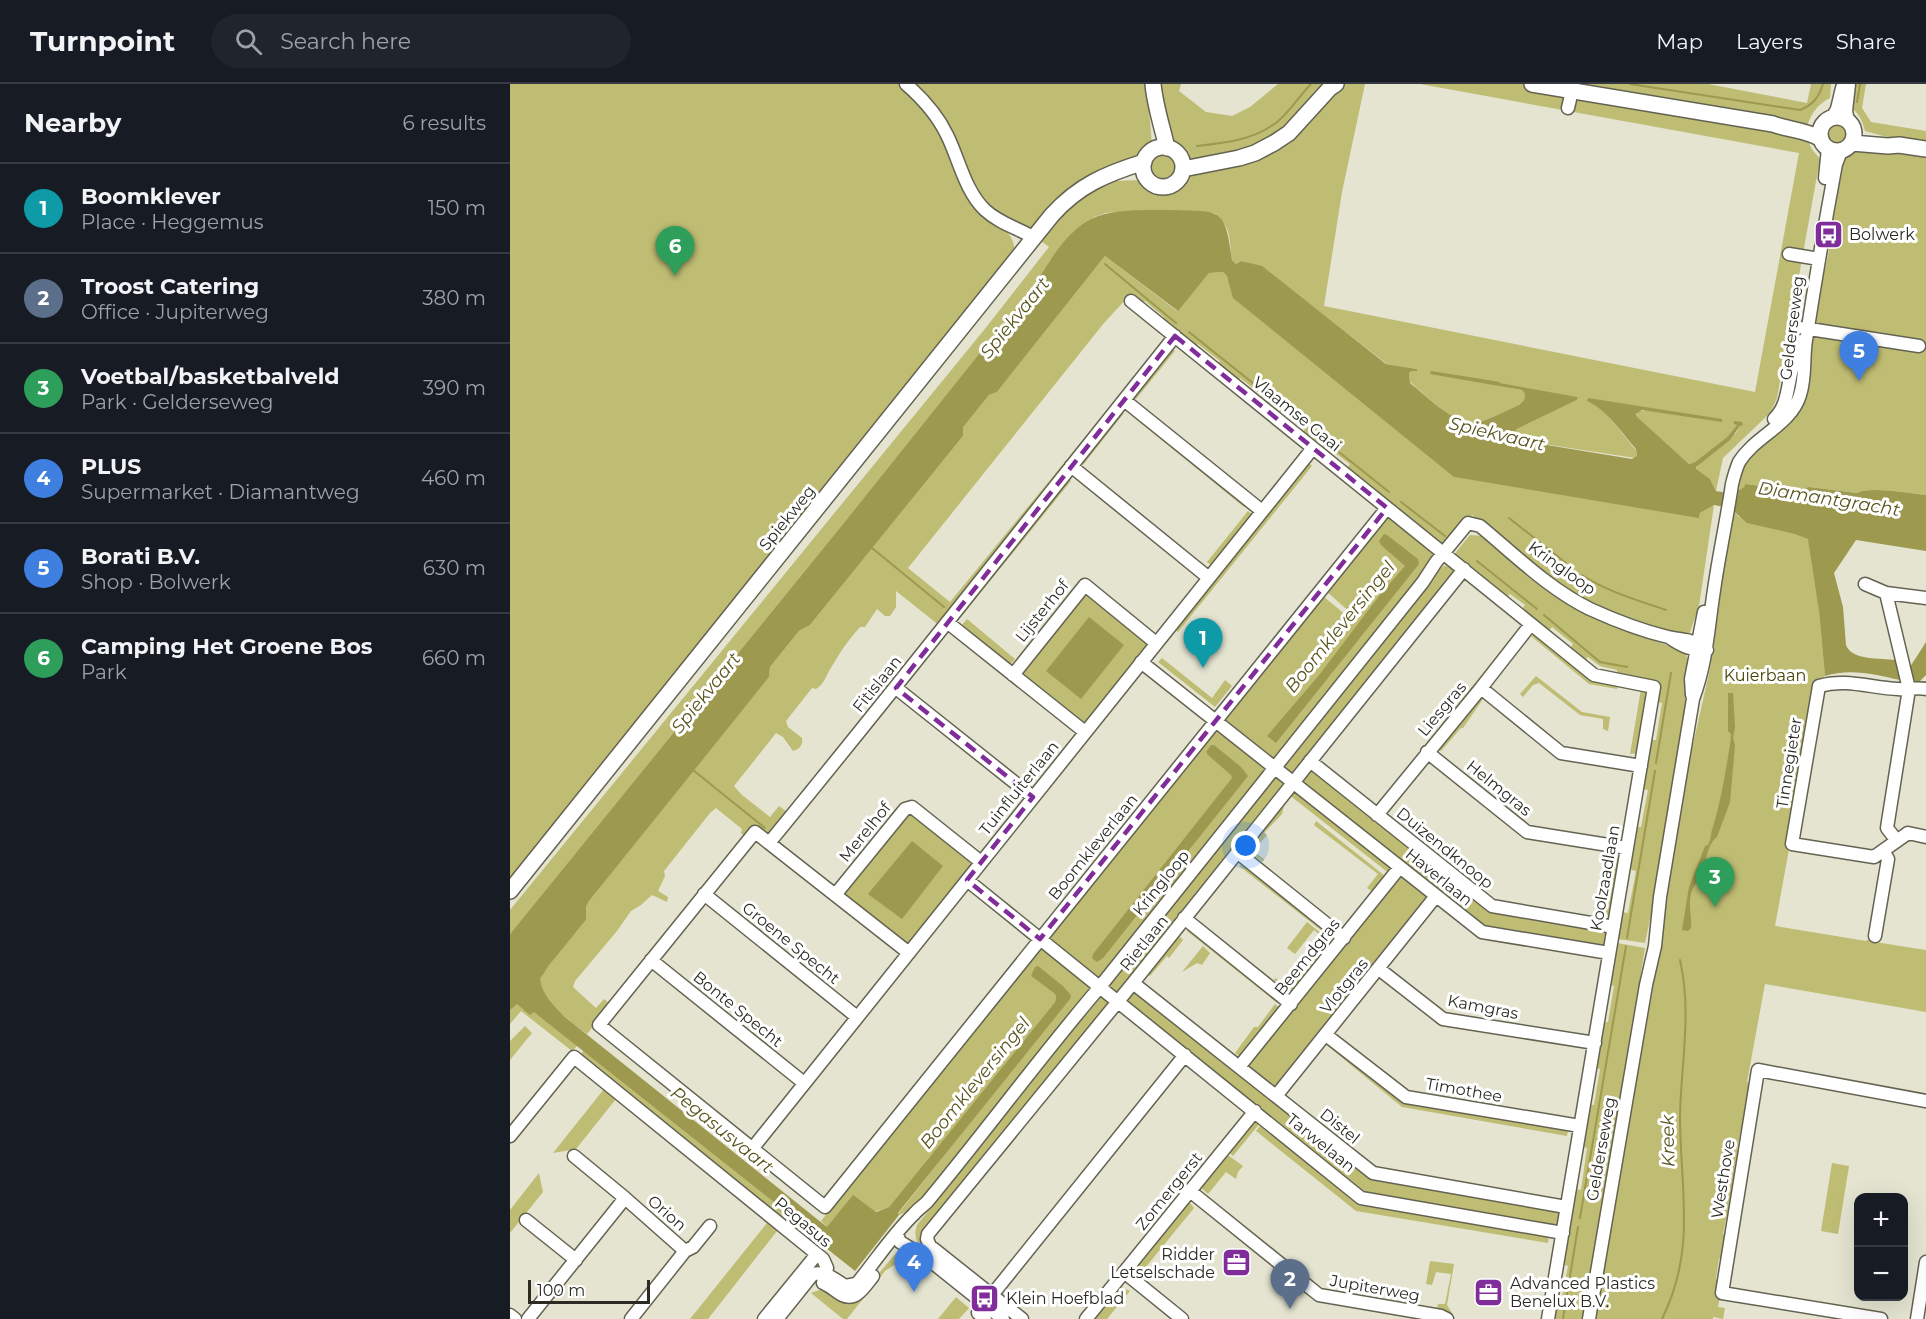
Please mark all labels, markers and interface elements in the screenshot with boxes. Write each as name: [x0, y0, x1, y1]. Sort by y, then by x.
search box: [211, 14, 631, 68]
text: Turnpoint: [30, 24, 175, 58]
icon: search: [232, 25, 265, 58]
text: Search here: [280, 28, 411, 55]
text: Map: [1656, 29, 1703, 54]
text: Layers: [1736, 29, 1803, 54]
text: Share: [1836, 29, 1896, 54]
text: Nearby: [24, 107, 121, 139]
text: 6 results: [402, 111, 486, 135]
text: Boomklever: [81, 183, 221, 210]
text: 1: [40, 196, 47, 220]
text: 150 m: [428, 196, 486, 220]
text: Place · Heggemus: [81, 210, 263, 234]
bus stop icon: Bolwerk: [1812, 218, 1844, 250]
place label: Bolwerk: [1849, 225, 1915, 244]
pin: 6: [656, 226, 694, 276]
text: Troost Catering: [81, 273, 259, 300]
water label: Spiekvaart: [976, 273, 1055, 363]
street label: Gelderseweg: [1776, 275, 1808, 381]
text: 2: [38, 286, 49, 310]
text: 380 m: [422, 286, 486, 310]
text: Office · Jupiterweg: [81, 300, 269, 324]
pin: 5: [1840, 332, 1878, 381]
text: Voetbal/basketbalveld: [81, 363, 339, 390]
street label: Vlaamse Gaai: [1249, 373, 1345, 455]
text: 3: [38, 376, 49, 400]
text: 390 m: [423, 376, 486, 400]
text: Park · Gelderseweg: [81, 390, 273, 414]
water label: Spiekvaart: [1447, 412, 1548, 456]
text: PLUS: [81, 453, 141, 480]
text: 4: [37, 466, 50, 490]
text: 460 m: [421, 466, 486, 490]
water label: Diamantgracht: [1756, 477, 1902, 521]
text: Supermarket · Diamantweg: [81, 480, 360, 504]
street label: Spiekweg: [755, 482, 819, 554]
street label: Kringloop: [1525, 537, 1600, 599]
text: Borati B.V.: [81, 543, 200, 570]
text: 5: [38, 556, 49, 580]
text: 630 m: [423, 556, 486, 580]
water label: Boomkleversingel: [1280, 557, 1400, 697]
text: Shop · Bolwerk: [81, 570, 231, 594]
street label: Lijsterhof: [1011, 576, 1073, 646]
pin: 1: [1184, 618, 1222, 668]
text: Camping Het Groene Bos: [81, 633, 373, 660]
text: 6: [37, 646, 50, 670]
text: 660 m: [422, 646, 486, 670]
water label: Spiekvaart: [667, 648, 746, 738]
street label: Fitislaan: [849, 652, 905, 716]
text: Park: [81, 660, 127, 684]
park label: Kuierbaan: [1724, 666, 1806, 685]
street label: Liesgras: [1414, 678, 1470, 740]
street label: Tinnegieter: [1772, 716, 1806, 810]
street label: Tuinfluiterlaan: [975, 737, 1063, 839]
street label: Helmgras: [1463, 756, 1535, 820]
street label: Boomkleverlaan: [1044, 790, 1142, 904]
street label: Merelhof: [835, 798, 895, 866]
street label: Duizendknoop: [1393, 803, 1497, 893]
street label: Koolzaadlaan: [1586, 824, 1624, 932]
your location: [1231, 831, 1260, 860]
street label: Haverlaan: [1402, 844, 1476, 910]
street label: Kringloop: [1129, 846, 1193, 920]
pin: 3: [1696, 858, 1734, 907]
street label: Groene Specht: [739, 898, 844, 988]
street label: Rietlaan: [1116, 911, 1172, 975]
street label: Beemdgras: [1270, 915, 1344, 999]
street label: Vlotgras: [1316, 954, 1372, 1017]
street label: Bonte Specht: [689, 967, 787, 1051]
street label: Kamgras: [1446, 991, 1520, 1023]
water label: Boomkleversingel: [915, 1013, 1035, 1153]
street label: Timothee: [1424, 1074, 1504, 1106]
water label: Pegasusvaart: [666, 1082, 779, 1179]
street label: Gelderseweg: [1583, 1096, 1619, 1202]
street label: Distel: [1316, 1104, 1364, 1148]
street label: Tarwelaan: [1283, 1110, 1359, 1176]
water label: Kreek: [1657, 1113, 1679, 1167]
street label: Westhove: [1707, 1138, 1739, 1220]
street label: Zomergerst: [1132, 1148, 1206, 1234]
street label: Orion: [644, 1191, 690, 1235]
street label: Pegasus: [771, 1193, 835, 1251]
map controls: [1854, 1193, 1908, 1301]
button: +: [1854, 1193, 1908, 1247]
pin: 4: [894, 1242, 934, 1292]
place label: Ridder Letselschade: [1110, 1245, 1215, 1282]
office icon: Ridder Letselschade: [1220, 1247, 1252, 1279]
button: −: [1854, 1247, 1908, 1301]
pin: 2: [1270, 1260, 1310, 1309]
street label: Jupiterweg: [1328, 1271, 1421, 1305]
place label: Advanced Plastics Benelux B.V.: [1510, 1274, 1655, 1311]
office icon: Advanced Plastics Benelux B.V.: [1473, 1276, 1505, 1308]
scale bar: [528, 1277, 650, 1304]
text: 100 m: [537, 1281, 585, 1300]
bus stop icon: Klein Hoefblad: [969, 1282, 1001, 1314]
place label: Klein Hoefblad: [1006, 1289, 1124, 1308]

